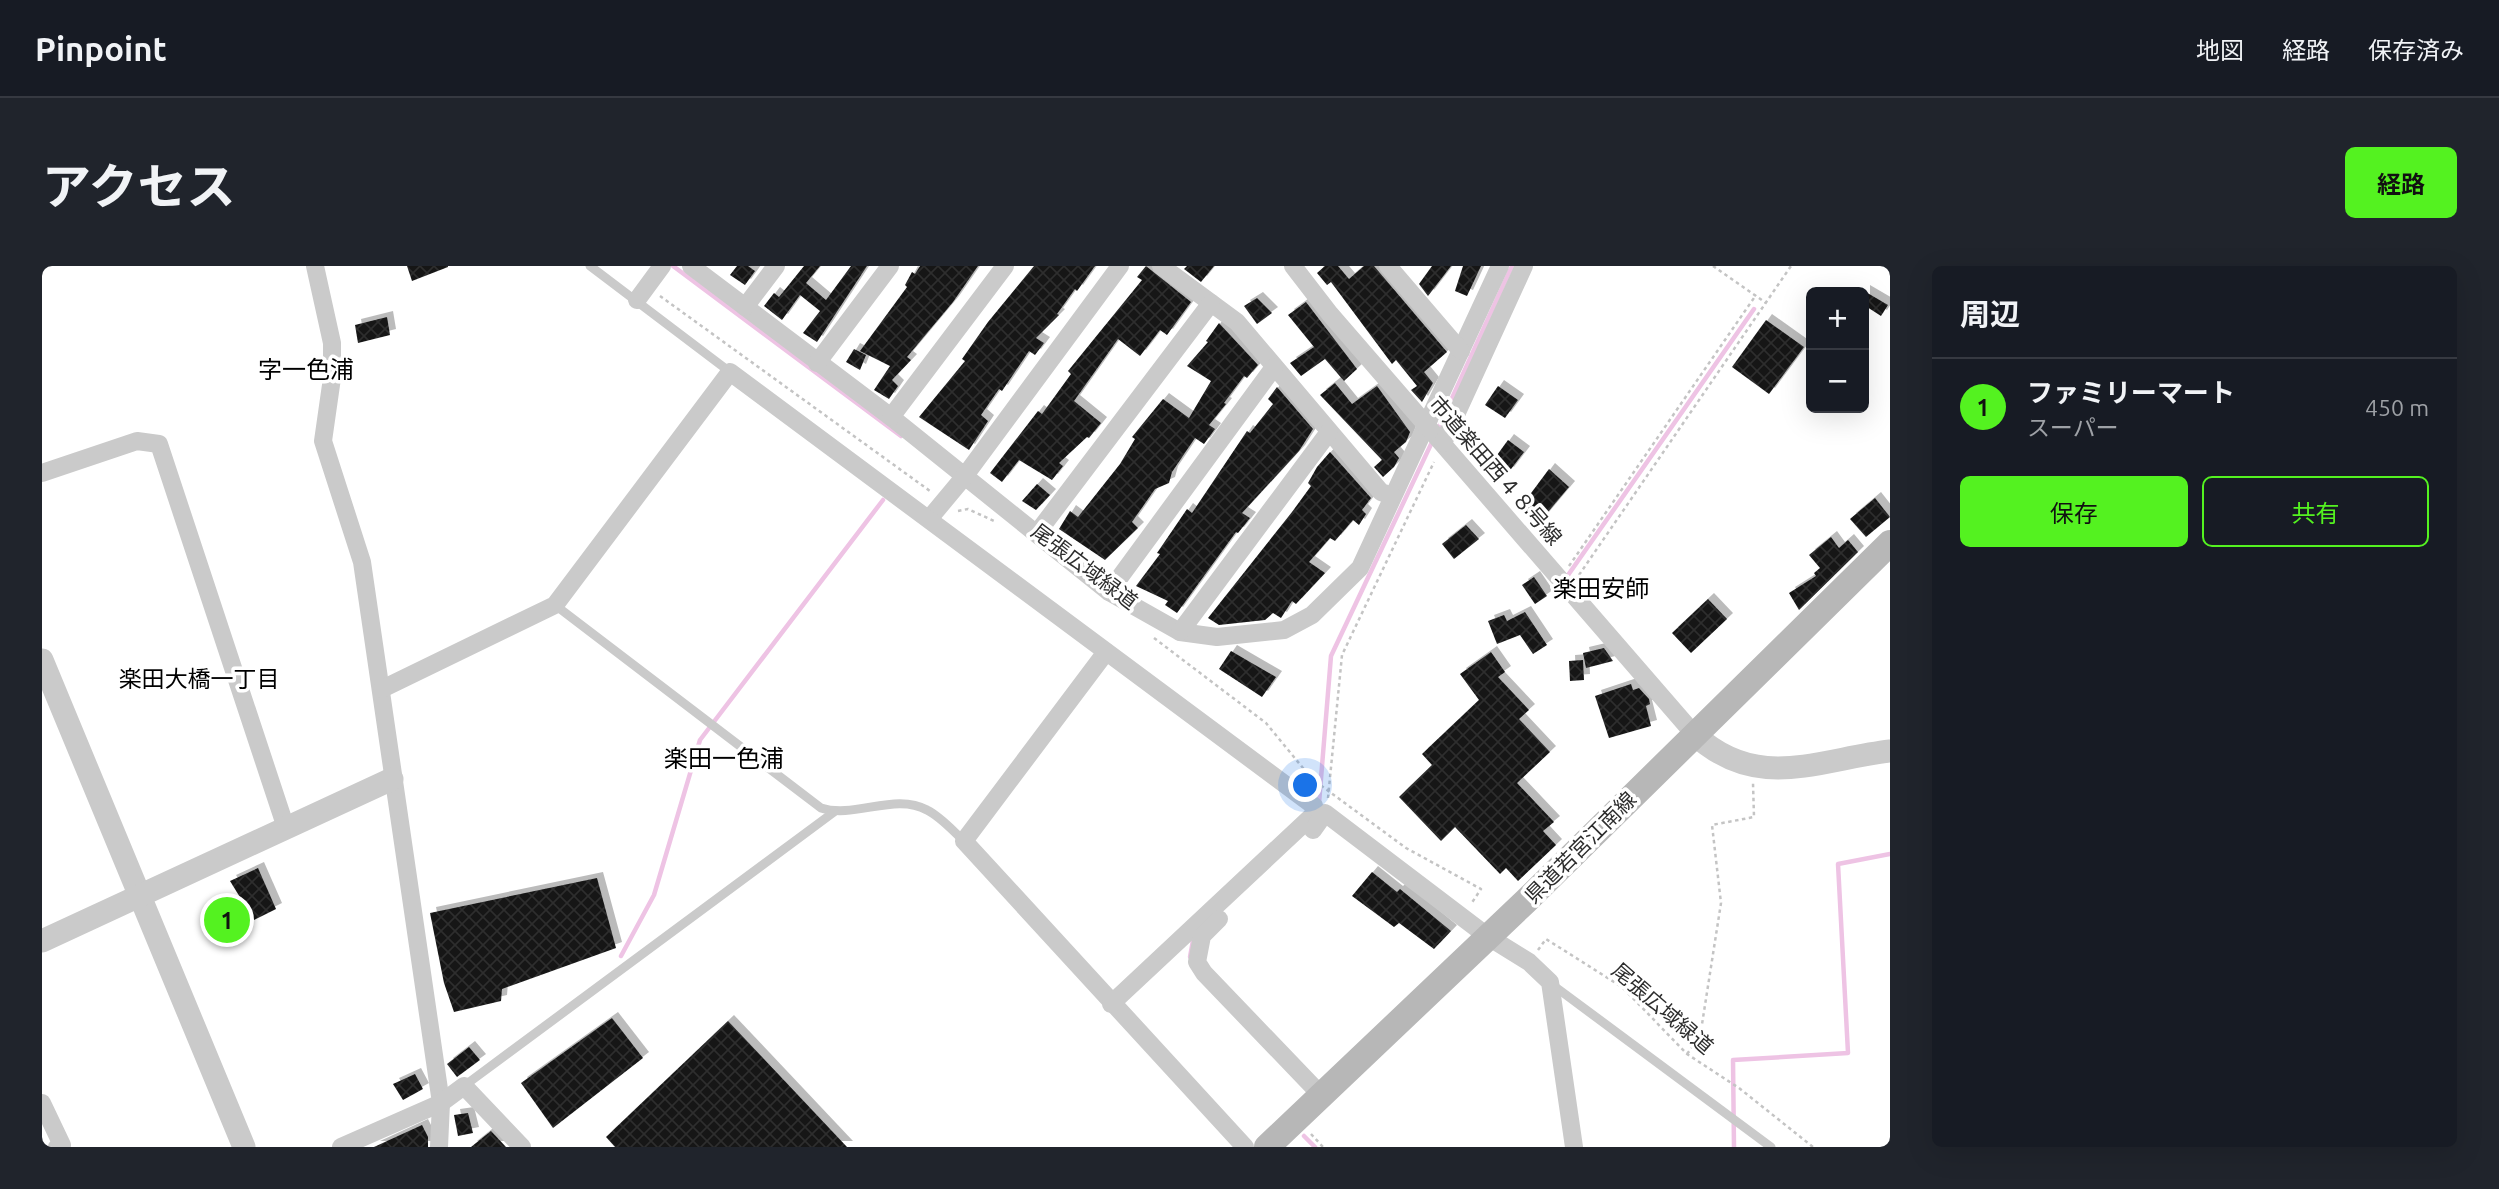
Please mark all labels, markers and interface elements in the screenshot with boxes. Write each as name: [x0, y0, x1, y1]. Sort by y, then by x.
text: Pinpoint: [35, 30, 167, 67]
text: 地図: [2196, 37, 2244, 64]
text: 経路: [2282, 37, 2330, 64]
text: 保存済み: [2368, 37, 2464, 64]
button: 経路: [2345, 147, 2457, 218]
text: アクセス: [42, 158, 236, 213]
map controls: [1806, 287, 1869, 413]
button: +: [1806, 287, 1869, 350]
text: 周辺: [1960, 297, 2020, 331]
button: −: [1806, 350, 1869, 413]
district label: 字一色浦: [258, 356, 354, 383]
text: ファミリーマート: [2027, 378, 2235, 407]
street label: 市道楽田西４８号線: [1425, 391, 1567, 549]
text: 1: [1977, 395, 1989, 420]
text: 450 m: [2365, 395, 2429, 420]
text: スーパー: [2027, 415, 2119, 440]
button: 保存: [1960, 476, 2188, 547]
button: 共有: [2202, 476, 2429, 547]
street label: 尾張広域緑道: [1027, 519, 1143, 613]
district label: 楽田安師: [1553, 575, 1649, 602]
district label: 楽田大橋一丁目: [119, 666, 280, 691]
district label: 楽田一色浦: [664, 745, 784, 772]
your location: [1288, 768, 1322, 802]
street label: 県道若宮江南線: [1520, 787, 1640, 907]
pin: 1: [204, 894, 250, 946]
street label: 尾張広域緑道: [1608, 958, 1718, 1058]

